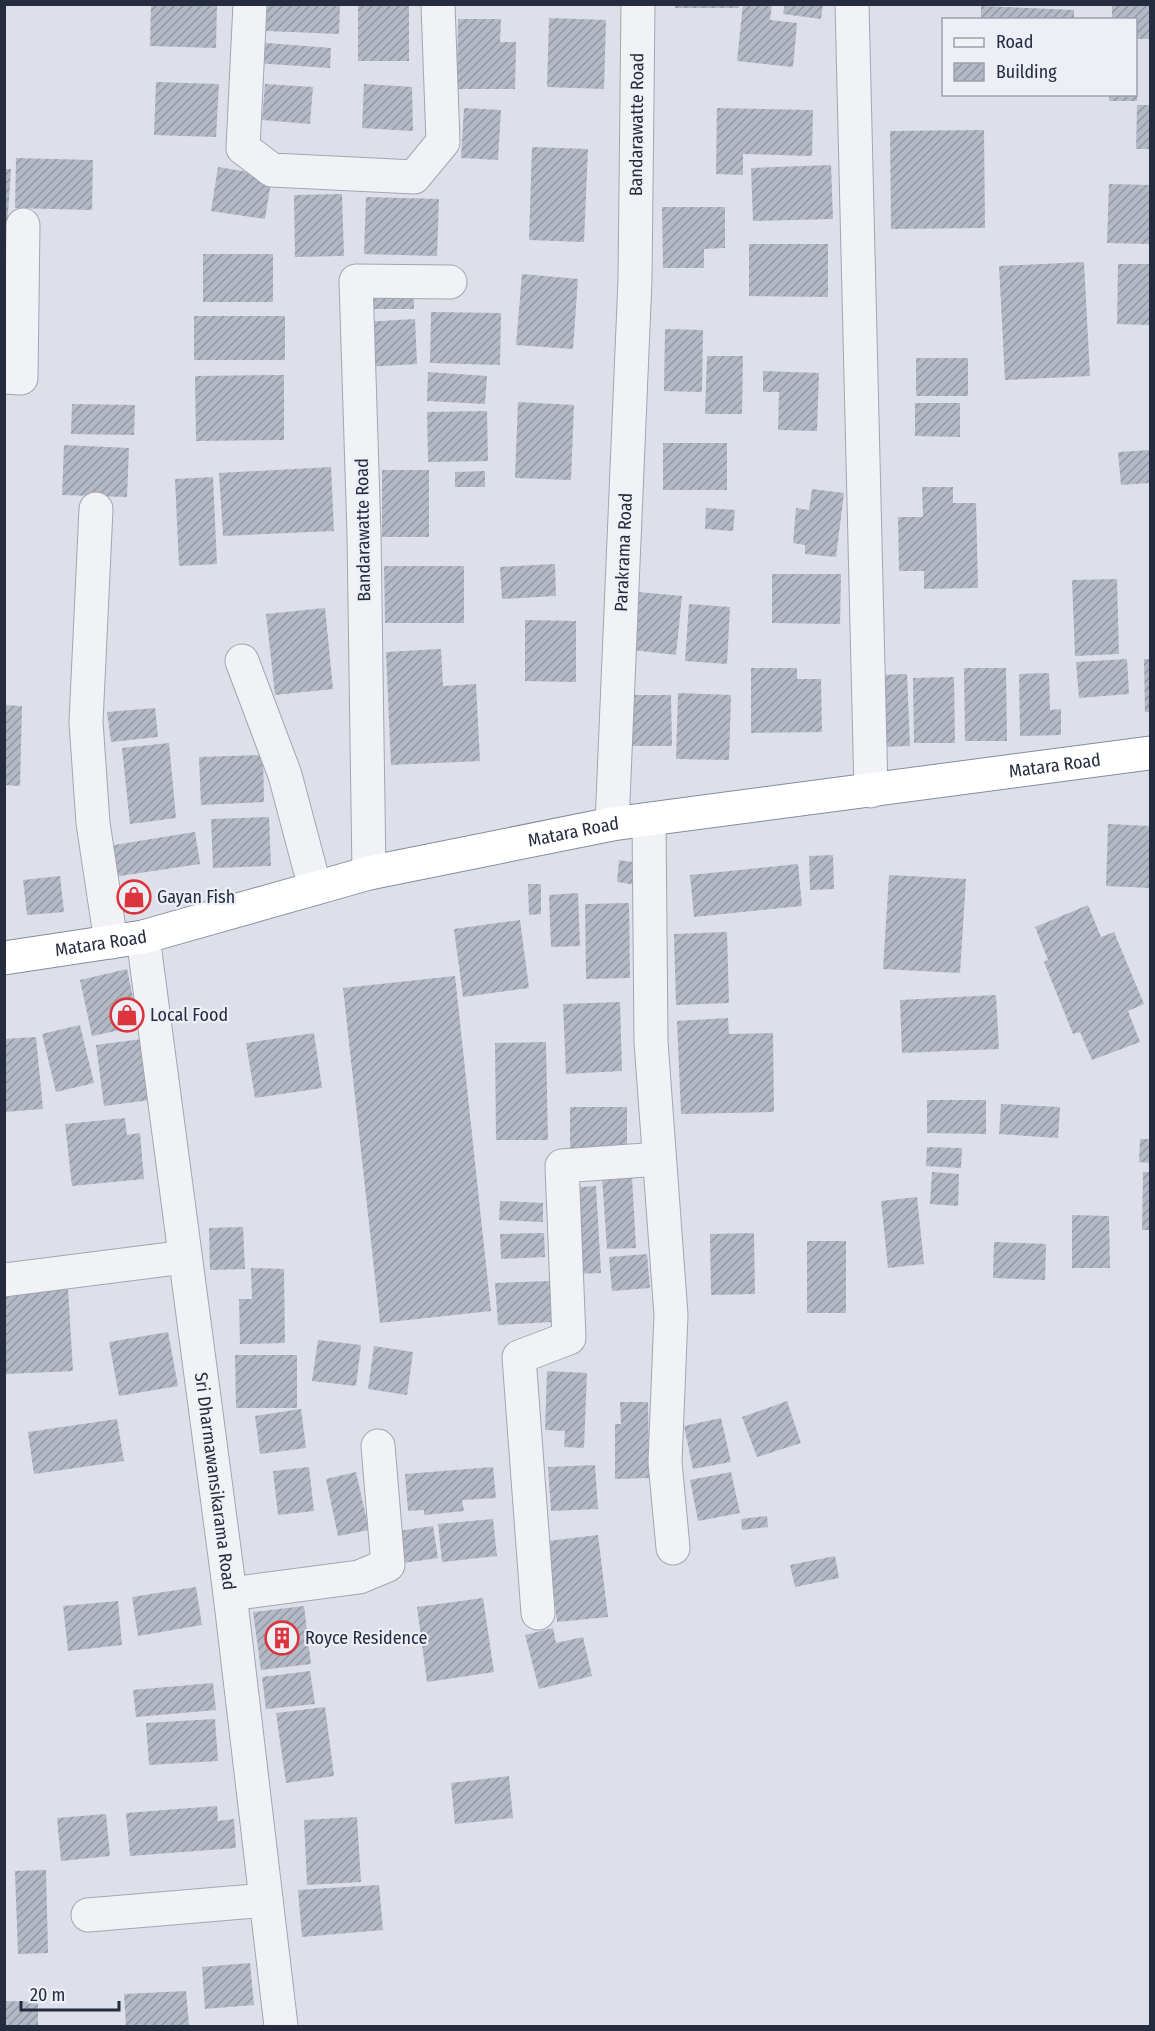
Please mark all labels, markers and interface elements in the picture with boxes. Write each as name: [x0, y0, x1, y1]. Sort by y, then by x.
legend: [942, 18, 1137, 96]
text: Road: [996, 31, 1033, 53]
street label: Bandarawatte Road: [625, 53, 648, 196]
text: Building: [996, 61, 1057, 83]
street label: Bandarawatte Road: [351, 458, 375, 602]
street label: Parakrama Road: [610, 492, 637, 612]
street label: Matara Road: [1008, 749, 1102, 783]
street label: Matara Road: [526, 812, 620, 852]
shop icon: Gayan Fish: [116, 879, 152, 915]
place label: Gayan Fish: [157, 886, 235, 908]
street label: Matara Road: [54, 926, 148, 961]
shop icon: Local Food: [109, 997, 145, 1033]
place label: Local Food: [150, 1004, 228, 1026]
street label: Sri Dharmawansikarama Road: [190, 1371, 240, 1592]
building icon: Royce Residence: [264, 1620, 300, 1656]
place label: Royce Residence: [305, 1627, 427, 1649]
scale bar: [21, 1974, 118, 2012]
text: 20 m: [30, 1984, 65, 2006]

